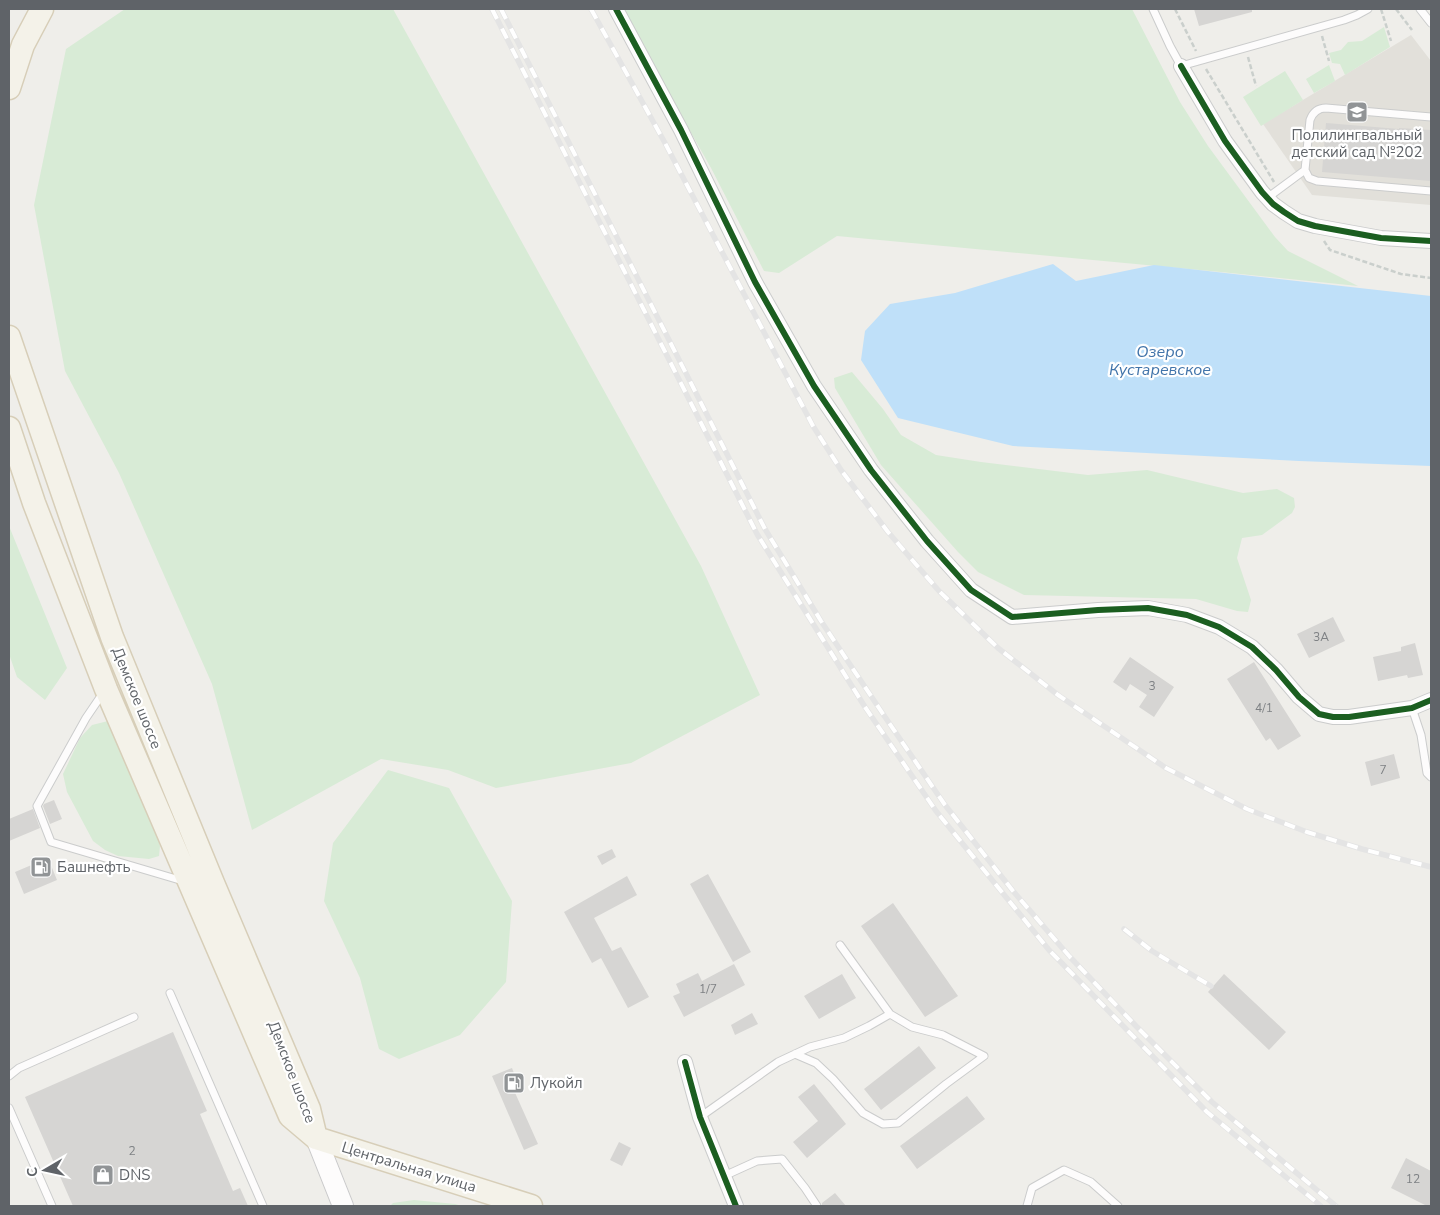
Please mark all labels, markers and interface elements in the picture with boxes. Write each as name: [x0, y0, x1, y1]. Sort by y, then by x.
school or university icon: Полилингвальный детский сад №202: [1345, 100, 1369, 124]
place label: Полилингвальный детский сад №202: [1291, 125, 1423, 162]
water label: Озеро Кустаревское: [1109, 341, 1211, 381]
house number: 3А: [1313, 629, 1329, 645]
street label: Демское шоссе: [108, 644, 166, 752]
house number: 3: [1148, 678, 1156, 694]
house number: 4/1: [1255, 700, 1273, 716]
house number: 7: [1379, 762, 1387, 778]
fuel station icon: Башнефть: [29, 855, 53, 879]
place label: Башнефть: [57, 857, 131, 877]
house number: 1/7: [699, 981, 717, 997]
street label: Демское шоссе: [263, 1018, 321, 1126]
fuel station icon: Лукойл: [502, 1071, 526, 1095]
place label: Лукойл: [530, 1073, 583, 1093]
street label: Центральная улица: [339, 1137, 479, 1197]
house number: 2: [128, 1143, 136, 1159]
north arrow: [20, 1145, 70, 1195]
shop icon: DNS: [91, 1163, 115, 1187]
text: С: [22, 1165, 43, 1178]
place label: DNS: [119, 1165, 150, 1185]
house number: 12: [1406, 1171, 1420, 1187]

